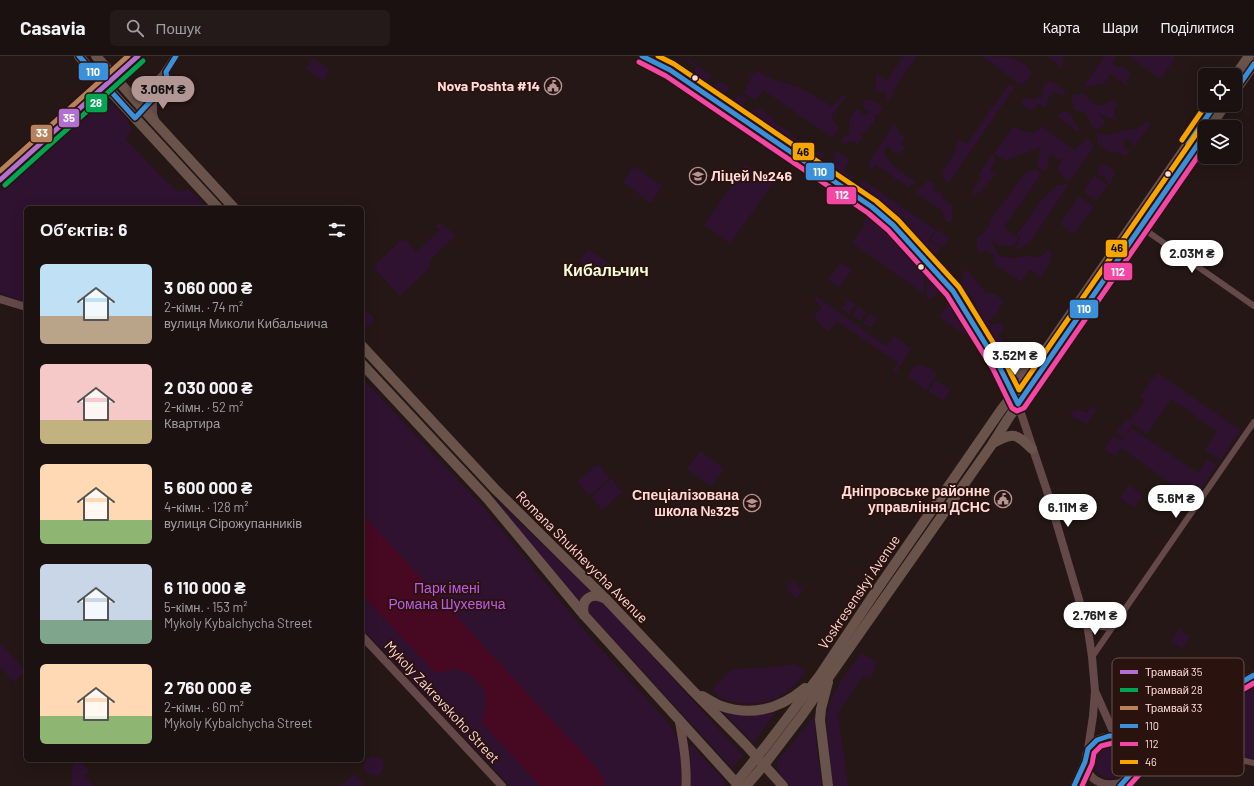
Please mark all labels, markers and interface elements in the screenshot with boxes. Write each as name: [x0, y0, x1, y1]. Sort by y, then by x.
search box: [110, 10, 390, 46]
text: Casavia: [20, 16, 86, 39]
icon: search: [124, 17, 146, 39]
text: Пошук: [156, 19, 201, 37]
text: Карта: [1043, 19, 1080, 36]
text: Шари: [1102, 19, 1138, 36]
text: Поділитися: [1160, 19, 1234, 36]
line badge: 110: [78, 62, 109, 81]
text: 110: [86, 65, 100, 78]
map controls: [1198, 68, 1242, 164]
button: locate: [1198, 68, 1242, 112]
unlabelled marker: [690, 73, 700, 83]
pin: 3.06M ₴: [126, 76, 200, 110]
public building icon: Nova Poshta #14: [543, 76, 563, 96]
place label: Nova Poshta #14: [437, 77, 540, 94]
text: 3.06M ₴: [140, 81, 186, 97]
line badge: 28: [85, 93, 108, 113]
text: 28: [90, 96, 102, 109]
line badge: 35: [58, 108, 80, 128]
text: 35: [63, 111, 75, 124]
button: layers: [1198, 120, 1242, 164]
line badge: 33: [30, 124, 53, 143]
text: 33: [36, 126, 48, 139]
line badge: 46: [792, 142, 815, 161]
text: 46: [797, 145, 809, 158]
line badge: 110: [805, 162, 835, 181]
text: 110: [813, 165, 827, 178]
school or university icon: Ліцей №246: [688, 166, 708, 186]
place label: Ліцей №246: [711, 167, 792, 184]
unlabelled marker: [1163, 169, 1173, 179]
line badge: 112: [826, 186, 857, 205]
text: 112: [835, 188, 849, 201]
text: Об’єктів: 6: [40, 219, 127, 239]
icon: filters: [326, 219, 348, 241]
line badge: 46: [1105, 239, 1128, 258]
pin: 2.03M ₴: [1155, 240, 1229, 274]
text: 46: [1111, 241, 1123, 254]
text: 2.03M ₴: [1169, 245, 1215, 261]
district label: Кибальчич: [563, 260, 649, 279]
unlabelled marker: [916, 262, 926, 272]
line badge: 112: [1103, 262, 1133, 281]
text: 112: [1111, 265, 1125, 278]
text: 3 060 000 ₴: [164, 277, 252, 297]
icon: home: [72, 280, 120, 328]
text: 2-кімн. · 74 m²: [164, 299, 243, 315]
line badge: 110: [1069, 299, 1099, 319]
text: 110: [1077, 302, 1091, 315]
text: вулиця Миколи Кибальчича: [164, 315, 328, 331]
pin: 3.52M ₴: [978, 342, 1052, 376]
text: 3.52M ₴: [992, 347, 1038, 363]
text: 2 030 000 ₴: [164, 377, 253, 397]
icon: home: [72, 380, 120, 428]
text: 2-кімн. · 52 m²: [164, 399, 244, 415]
text: Квартира: [164, 415, 220, 431]
text: 5 600 000 ₴: [164, 477, 252, 497]
icon: home: [72, 480, 120, 528]
place label: Дніпровське районне управління ДСНС: [842, 482, 990, 515]
pin: 5.6M ₴: [1143, 485, 1209, 519]
place label: Спеціалізована школа №325: [632, 486, 739, 519]
street label: Romana Shukhevycha Avenue: [513, 487, 652, 626]
public building icon: Дніпровське районне управління ДСНС: [993, 489, 1013, 509]
text: 5.6M ₴: [1157, 490, 1195, 506]
school or university icon: Спеціалізована школа №325: [742, 493, 762, 513]
pin: 6.11M ₴: [1031, 494, 1105, 528]
text: 4-кімн. · 128 m²: [164, 499, 248, 515]
text: 6.11M ₴: [1048, 499, 1088, 515]
text: вулиця Сірожупанників: [164, 515, 302, 531]
street label: Voskresenskyi Avenue: [814, 531, 903, 652]
text: 6 110 000 ₴: [164, 577, 246, 597]
park label: Парк імені Романа Шухевича: [388, 579, 506, 612]
icon: home: [72, 580, 120, 628]
text: 5-кімн. · 153 m²: [164, 599, 248, 615]
pin: 2.76M ₴: [1058, 602, 1132, 636]
text: 2.76M ₴: [1073, 607, 1117, 623]
text: Mykoly Kybalchycha Street: [164, 615, 313, 631]
street label: Mykoly Zakrevskoho Street: [381, 637, 503, 766]
legend: [1112, 658, 1244, 776]
text: Трамвай 35: [1145, 665, 1203, 678]
text: 2 760 000 ₴: [164, 677, 251, 697]
icon: home: [72, 680, 120, 728]
text: Трамвай 28: [1145, 683, 1203, 696]
text: 2-кімн. · 60 m²: [164, 699, 244, 715]
text: Трамвай 33: [1145, 701, 1202, 714]
text: Mykoly Kybalchycha Street: [164, 715, 313, 731]
text: 110: [1145, 719, 1159, 732]
text: 112: [1145, 737, 1159, 750]
text: 46: [1145, 755, 1157, 768]

